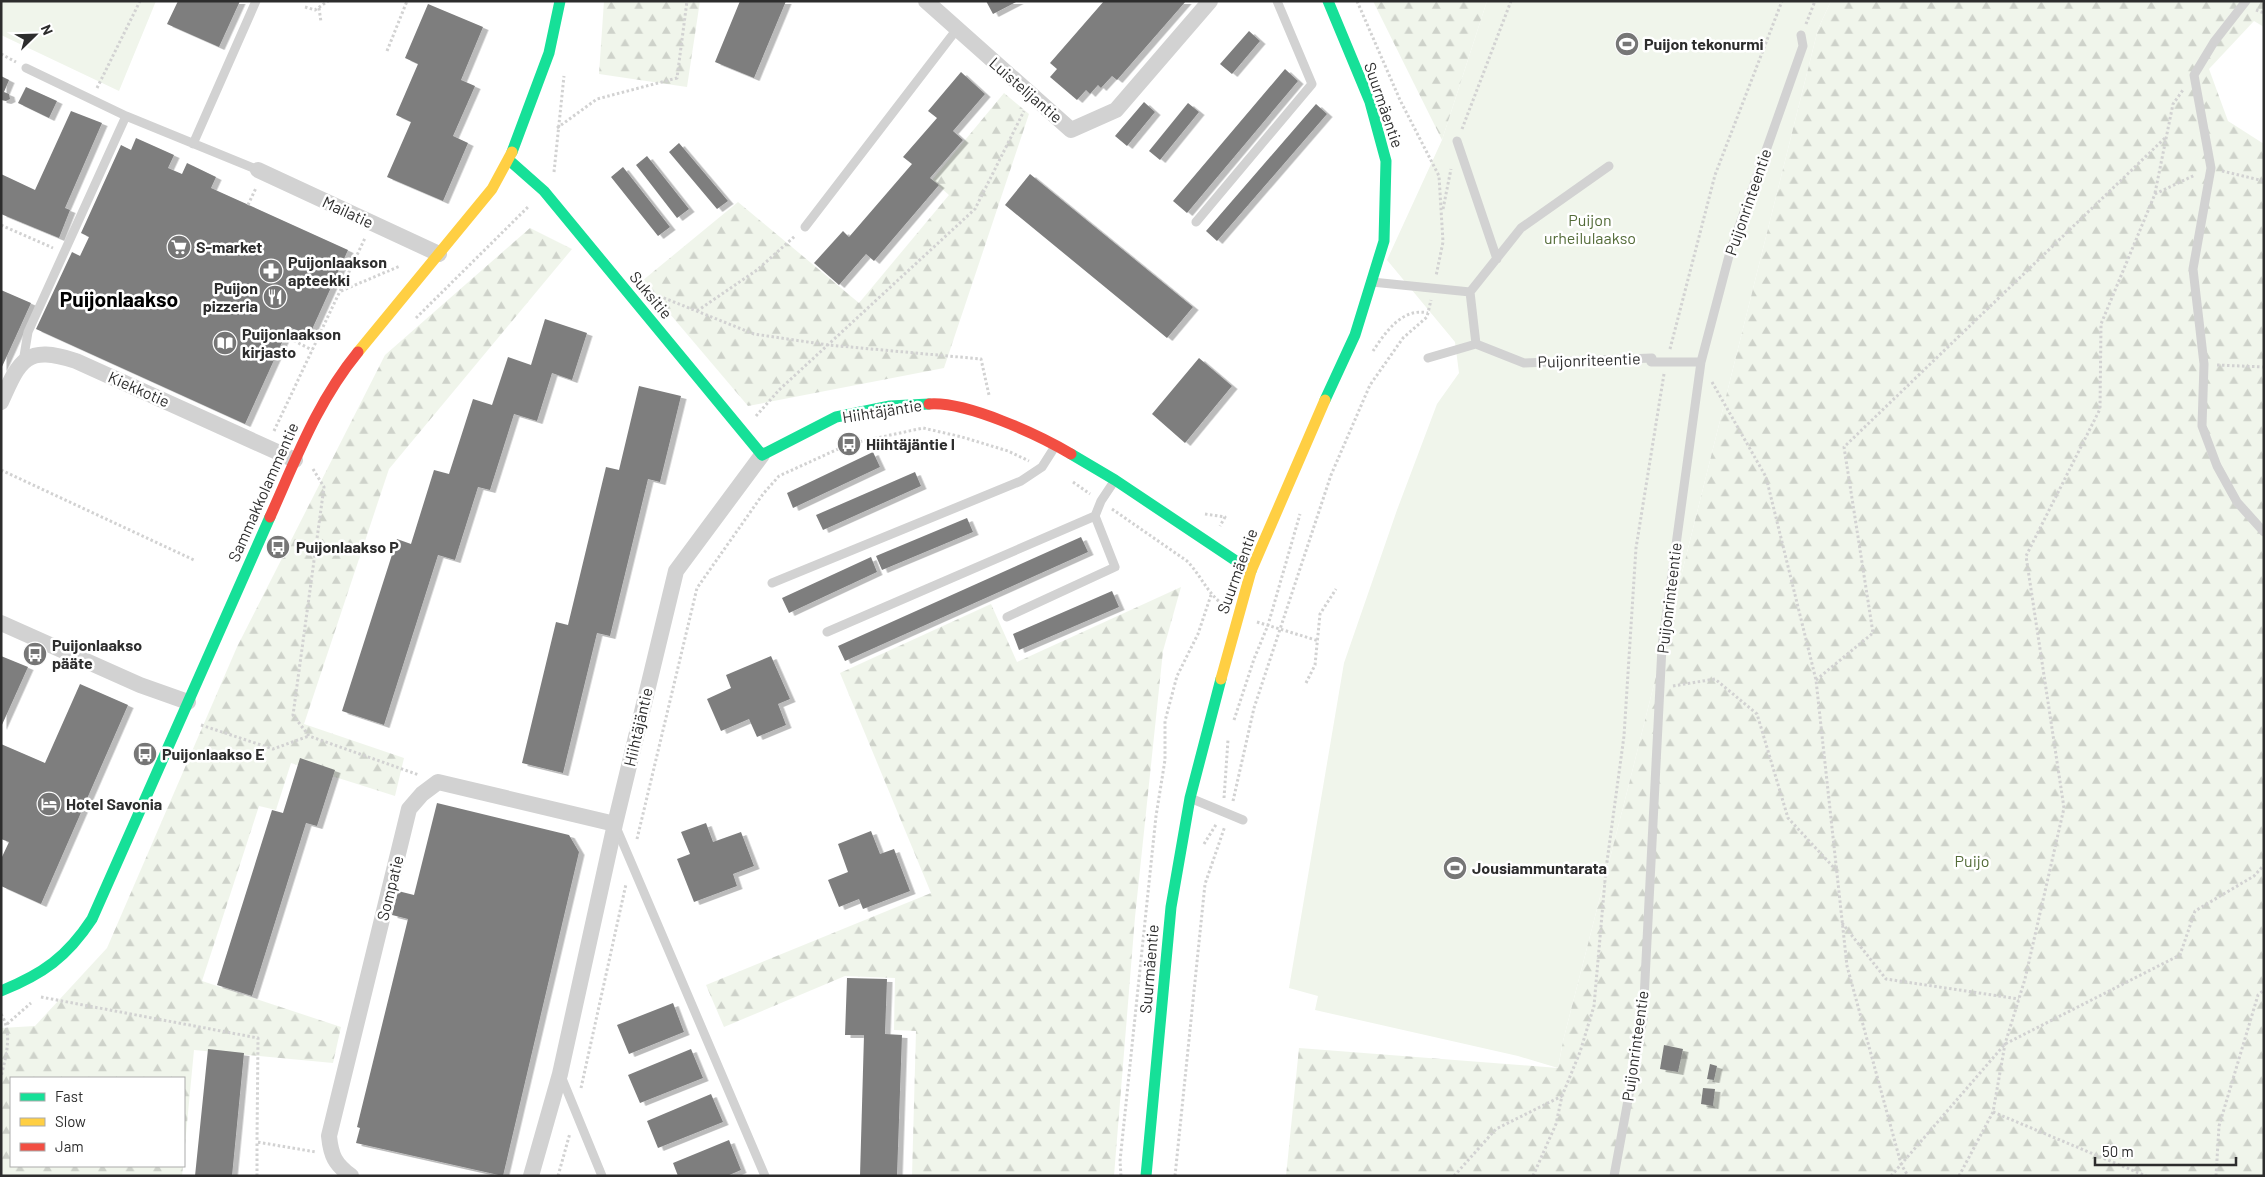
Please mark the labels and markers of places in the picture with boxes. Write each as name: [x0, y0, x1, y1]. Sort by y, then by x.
sports icon: Puijon tekonurmi: [1614, 31, 1640, 57]
place label: Puijon tekonurmi: [1644, 34, 1764, 53]
supermarket icon: S-market: [166, 234, 192, 260]
place label: S-market: [196, 237, 262, 256]
place label: Puijonlaakson apteekki: [288, 252, 387, 289]
pharmacy icon: Puijonlaakson apteekki: [258, 258, 284, 284]
place label: Puijon pizzeria: [203, 278, 258, 315]
restaurant icon: Puijon pizzeria: [262, 284, 288, 310]
place label: Puijonlaakson kirjasto: [242, 324, 341, 361]
library icon: Puijonlaakson kirjasto: [212, 330, 238, 356]
bus stop icon: Hiihtäjäntie I: [836, 431, 862, 457]
place label: Hiihtäjäntie I: [866, 434, 955, 453]
bus stop icon: Puijonlaakso P: [265, 534, 291, 560]
place label: Puijonlaakso P: [296, 537, 399, 556]
place label: Puijonlaakso pääte: [52, 635, 142, 672]
bus stop icon: Puijonlaakso pääte: [22, 641, 48, 667]
bus stop icon: Puijonlaakso E: [132, 741, 158, 767]
place label: Puijonlaakso E: [162, 744, 265, 763]
hotel icon: Hotel Savonia: [36, 791, 62, 817]
place label: Hotel Savonia: [66, 794, 162, 813]
sports icon: Jousiammuntarata: [1442, 855, 1468, 881]
place label: Jousiammuntarata: [1472, 858, 1607, 877]

